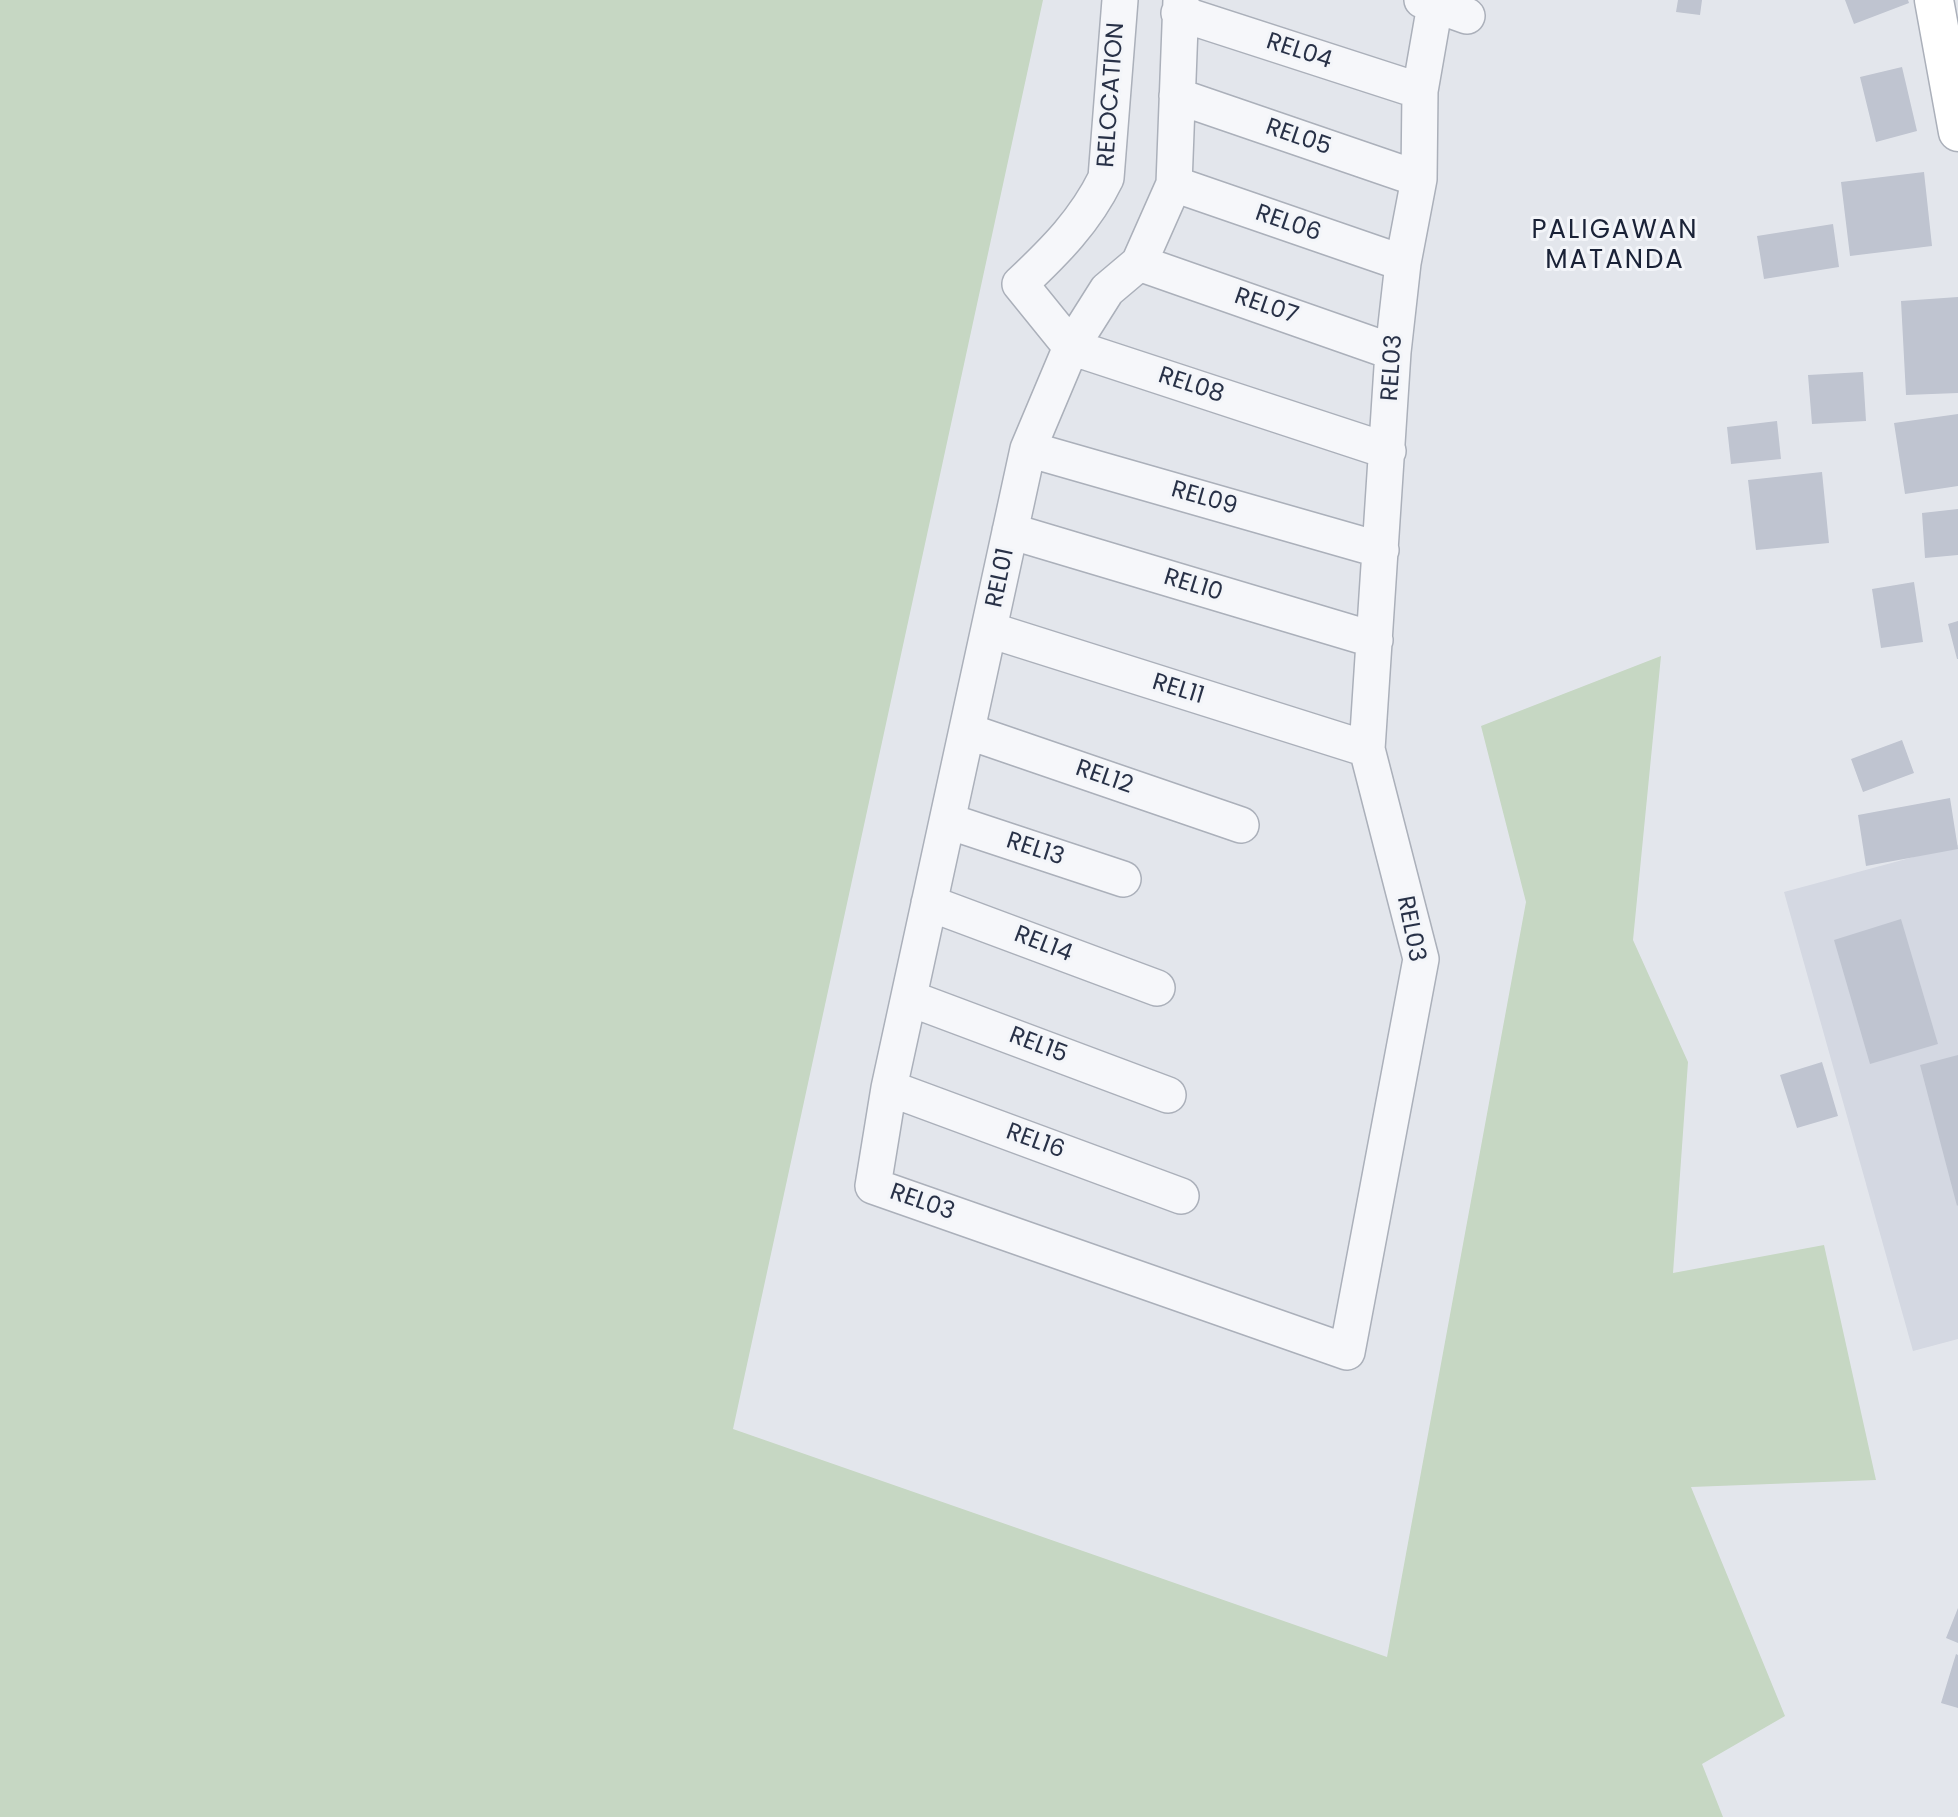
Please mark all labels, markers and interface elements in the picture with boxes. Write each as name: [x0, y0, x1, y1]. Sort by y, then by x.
street label: RELOCATION: [1093, 21, 1131, 169]
street label: REL04: [1262, 28, 1336, 76]
street label: REL05: [1261, 113, 1335, 163]
street label: REL06: [1251, 199, 1325, 249]
district label: PALIGAWAN MATANDA: [1533, 215, 1697, 276]
street label: REL07: [1230, 283, 1302, 331]
street label: REL03: [1376, 334, 1410, 402]
street label: REL08: [1154, 362, 1228, 410]
street label: REL09: [1168, 476, 1240, 522]
street label: REL01: [981, 546, 1021, 610]
street label: REL10: [1160, 563, 1226, 609]
street label: REL11: [1149, 669, 1207, 711]
street label: REL12: [1072, 755, 1136, 801]
street label: REL13: [1002, 827, 1068, 873]
street label: REL03: [1390, 894, 1430, 964]
street label: REL14: [1010, 921, 1076, 969]
street label: REL15: [1005, 1022, 1071, 1070]
street label: REL16: [1002, 1118, 1068, 1166]
street label: REL03: [886, 1179, 958, 1227]

